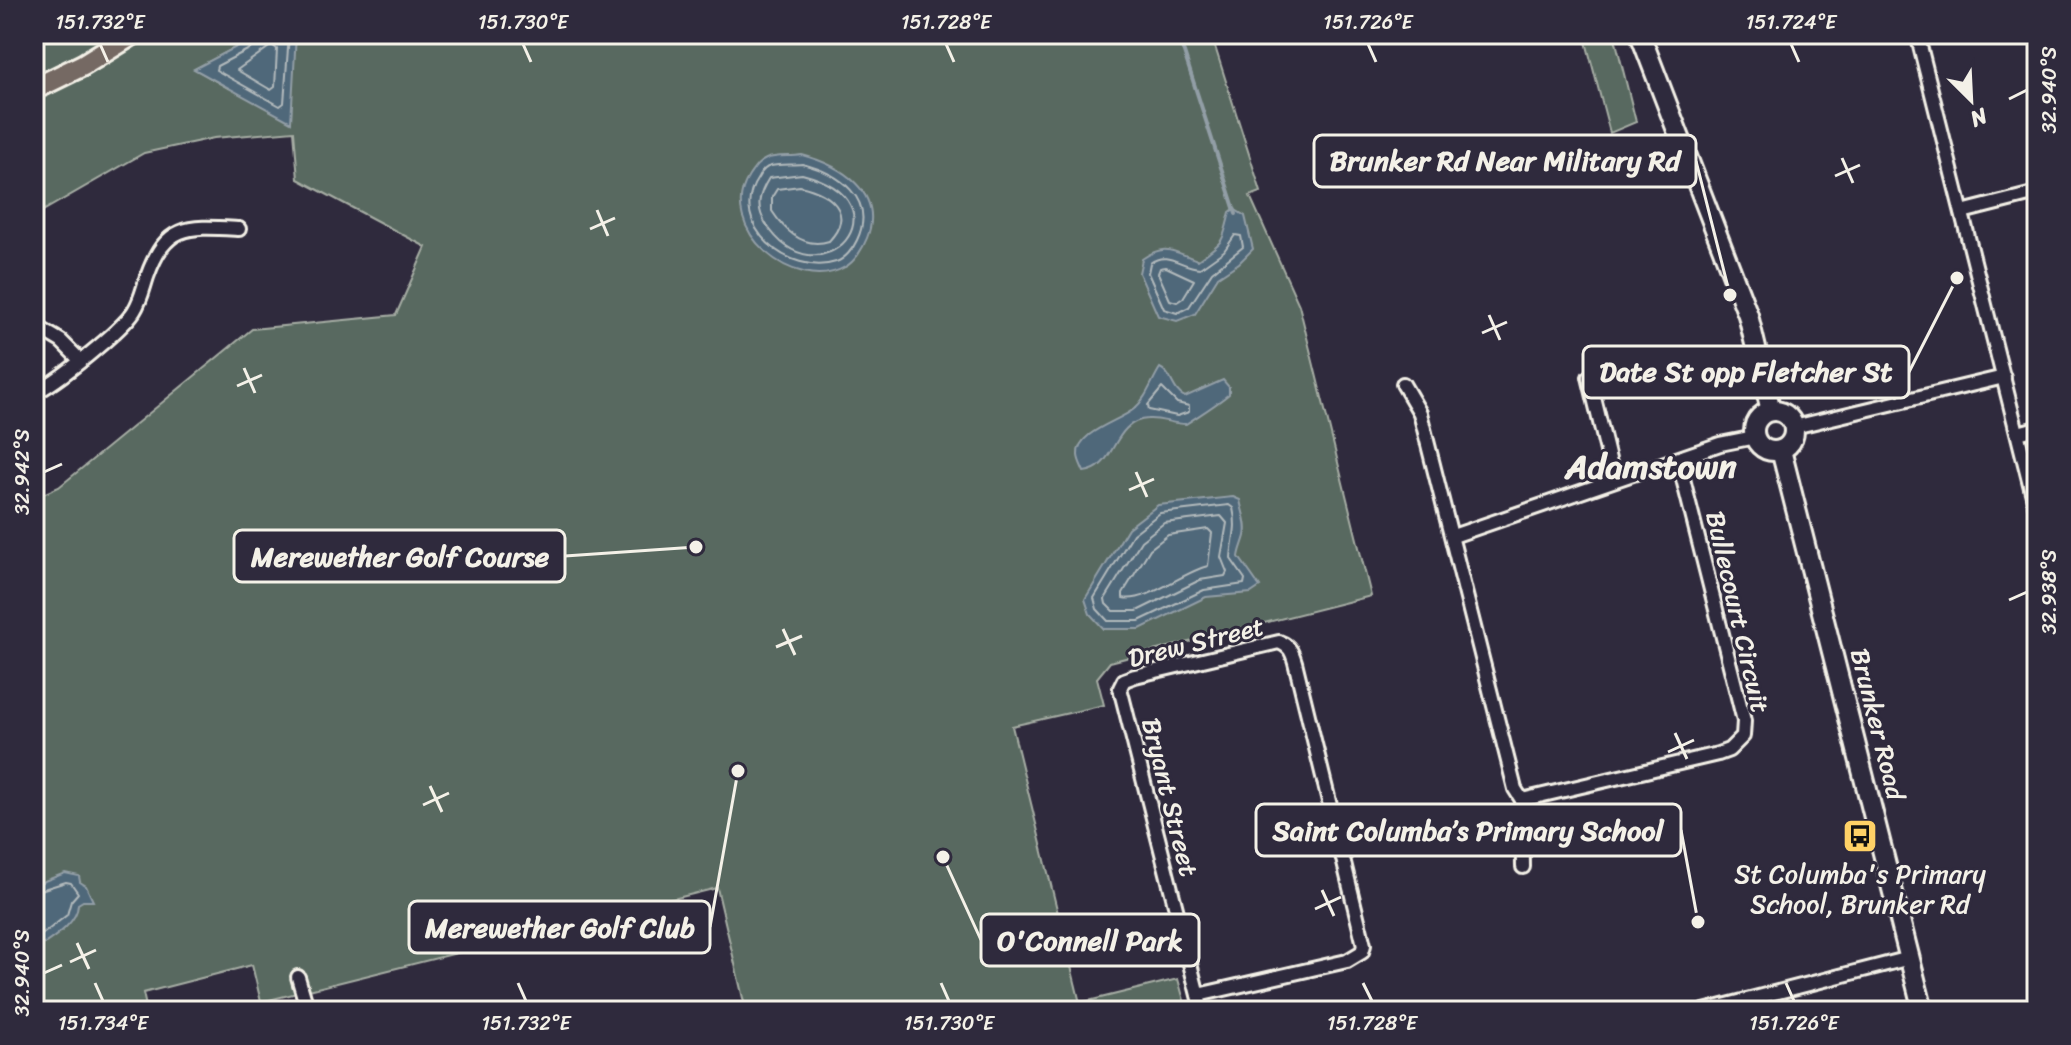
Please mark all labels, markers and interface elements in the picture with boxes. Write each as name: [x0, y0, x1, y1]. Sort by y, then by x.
text: 151.732°E: [55, 5, 146, 40]
text: 151.730°E: [478, 5, 570, 40]
text: 151.728°E: [901, 5, 993, 40]
text: 151.726°E: [1323, 5, 1415, 40]
text: 151.724°E: [1746, 5, 1838, 40]
text: 32.940°S: [2032, 46, 2067, 134]
north arrow: [1931, 60, 2011, 140]
text: N: [1963, 96, 1995, 139]
callout: Brunker Rd Near Military Rd: [1314, 135, 1696, 187]
text: Brunker Rd Near Military Rd: [1330, 136, 1683, 185]
callout: Date St opp Fletcher St: [1583, 346, 1909, 398]
text: Date St opp Fletcher St: [1599, 347, 1893, 396]
text: 32.942°S: [5, 429, 40, 515]
district label: Adamstown: [1563, 437, 1737, 497]
street label: Bullecourt Circuit: [1692, 506, 1784, 718]
callout: Merewether Golf Course: [234, 530, 565, 582]
text: Merewether Golf Course: [250, 532, 550, 581]
text: 32.938°S: [2032, 549, 2067, 635]
street label: Drew Street: [1123, 603, 1269, 681]
street label: Brunker Road: [1837, 643, 1920, 807]
street label: Bryant Street: [1128, 713, 1212, 881]
callout: Saint Columba’s Primary School: [1256, 804, 1681, 856]
text: Saint Columba’s Primary School: [1272, 806, 1664, 855]
bus stop icon: St Columba's Primary School, Brunker Rd: [1841, 817, 1879, 855]
place label: St Columba's Primary School, Brunker Rd: [1734, 851, 1986, 927]
callout: Merewether Golf Club: [409, 901, 710, 953]
text: Merewether Golf Club: [424, 903, 695, 952]
callout: O'Connell Park: [981, 914, 1199, 966]
text: O'Connell Park: [997, 916, 1183, 965]
text: 32.940°S: [5, 929, 40, 1017]
text: 151.734°E: [58, 1006, 150, 1041]
text: 151.732°E: [481, 1006, 572, 1041]
text: 151.730°E: [904, 1006, 996, 1041]
text: 151.728°E: [1327, 1006, 1419, 1041]
text: 151.726°E: [1749, 1006, 1841, 1041]

